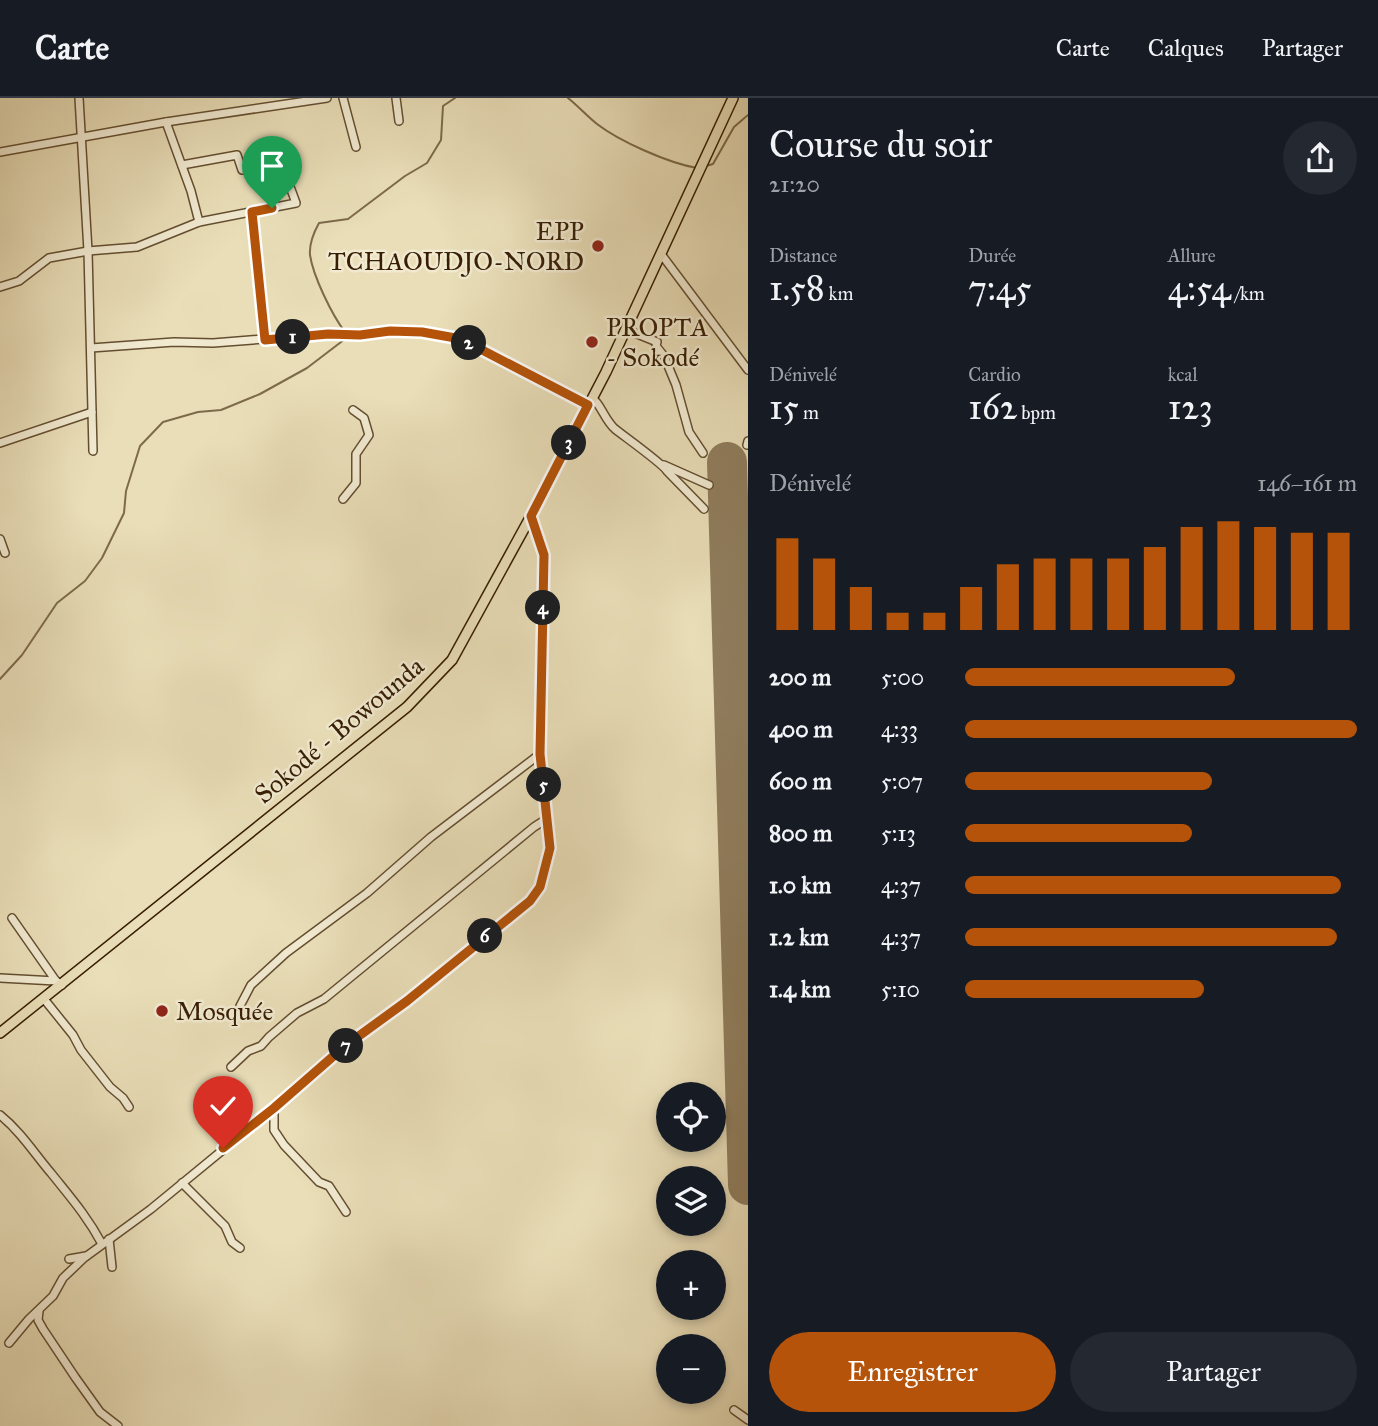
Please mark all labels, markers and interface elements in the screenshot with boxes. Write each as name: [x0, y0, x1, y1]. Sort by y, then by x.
text: Carte: [35, 28, 109, 68]
text: Carte: [1056, 33, 1110, 63]
text: Calques: [1148, 33, 1224, 63]
text: Partager: [1262, 33, 1343, 63]
text: Course du soir: [769, 121, 992, 167]
button: share: [1283, 121, 1357, 195]
pin: [242, 136, 302, 208]
icon: arrive: [253, 147, 291, 185]
text: 21:20: [769, 170, 820, 198]
place label: EPP TCHAOUDJO-NORD: [328, 215, 584, 277]
marker: EPP TCHAOUDJO-NORD: [590, 238, 606, 254]
text: Distance: [769, 244, 837, 267]
text: Durée: [968, 244, 1016, 267]
text: Allure: [1168, 244, 1216, 267]
text: 1.58: [769, 267, 825, 310]
text: 7:45: [968, 267, 1032, 310]
text: 4:54: [1168, 267, 1231, 310]
text: km: [825, 282, 853, 305]
text: /km: [1231, 282, 1265, 305]
place label: PROPTA - Sokodé: [606, 311, 709, 373]
pin: 1: [276, 320, 310, 354]
text: 1: [289, 325, 296, 348]
pin: 2: [452, 326, 486, 360]
text: 2: [464, 331, 473, 354]
marker: PROPTA - Sokodé: [584, 334, 600, 350]
text: Dénivelé: [769, 363, 837, 386]
text: Cardio: [968, 363, 1021, 386]
text: kcal: [1168, 363, 1198, 386]
text: 15: [769, 386, 799, 429]
text: 162: [968, 386, 1017, 429]
text: 123: [1168, 386, 1213, 429]
text: m: [799, 401, 819, 424]
text: bpm: [1017, 401, 1056, 424]
pin: 3: [552, 426, 586, 460]
text: 3: [565, 431, 572, 454]
text: Dénivelé: [769, 469, 851, 497]
text: 146–161 m: [1257, 469, 1357, 497]
pin: 4: [526, 590, 560, 626]
text: 4: [537, 596, 548, 619]
street label: Sokodé - Bowounda: [248, 650, 430, 810]
text: 200 m: [769, 663, 831, 691]
text: 5:00: [881, 663, 924, 691]
text: 400 m: [769, 715, 833, 743]
text: 4:33: [881, 715, 918, 743]
text: 600 m: [769, 767, 832, 795]
text: 5:07: [881, 767, 923, 795]
pin: 5: [526, 768, 562, 802]
text: 5: [539, 773, 548, 796]
text: 800 m: [769, 819, 832, 847]
text: 5:13: [881, 819, 916, 847]
text: 1.0 km: [769, 871, 831, 899]
text: 4:37: [881, 871, 921, 899]
pin: 6: [468, 918, 503, 954]
text: 1.2 km: [769, 923, 829, 951]
text: 4:37: [881, 923, 921, 951]
text: 6: [480, 924, 489, 947]
text: 1.4 km: [769, 975, 831, 1003]
text: 5:10: [881, 975, 920, 1003]
place label: Mosquée: [176, 995, 273, 1027]
marker: Mosquée: [154, 1003, 170, 1019]
pin: 7: [328, 1028, 364, 1063]
text: 7: [340, 1034, 351, 1057]
pin: [193, 1076, 253, 1148]
map controls: [656, 1082, 726, 1404]
button: locate: [656, 1082, 726, 1152]
icon: check: [204, 1087, 242, 1125]
button: layers: [656, 1166, 726, 1236]
button: +: [656, 1250, 726, 1320]
button: Enregistrer: [769, 1332, 1056, 1412]
button: Partager: [1070, 1332, 1357, 1412]
button: −: [656, 1334, 726, 1404]

